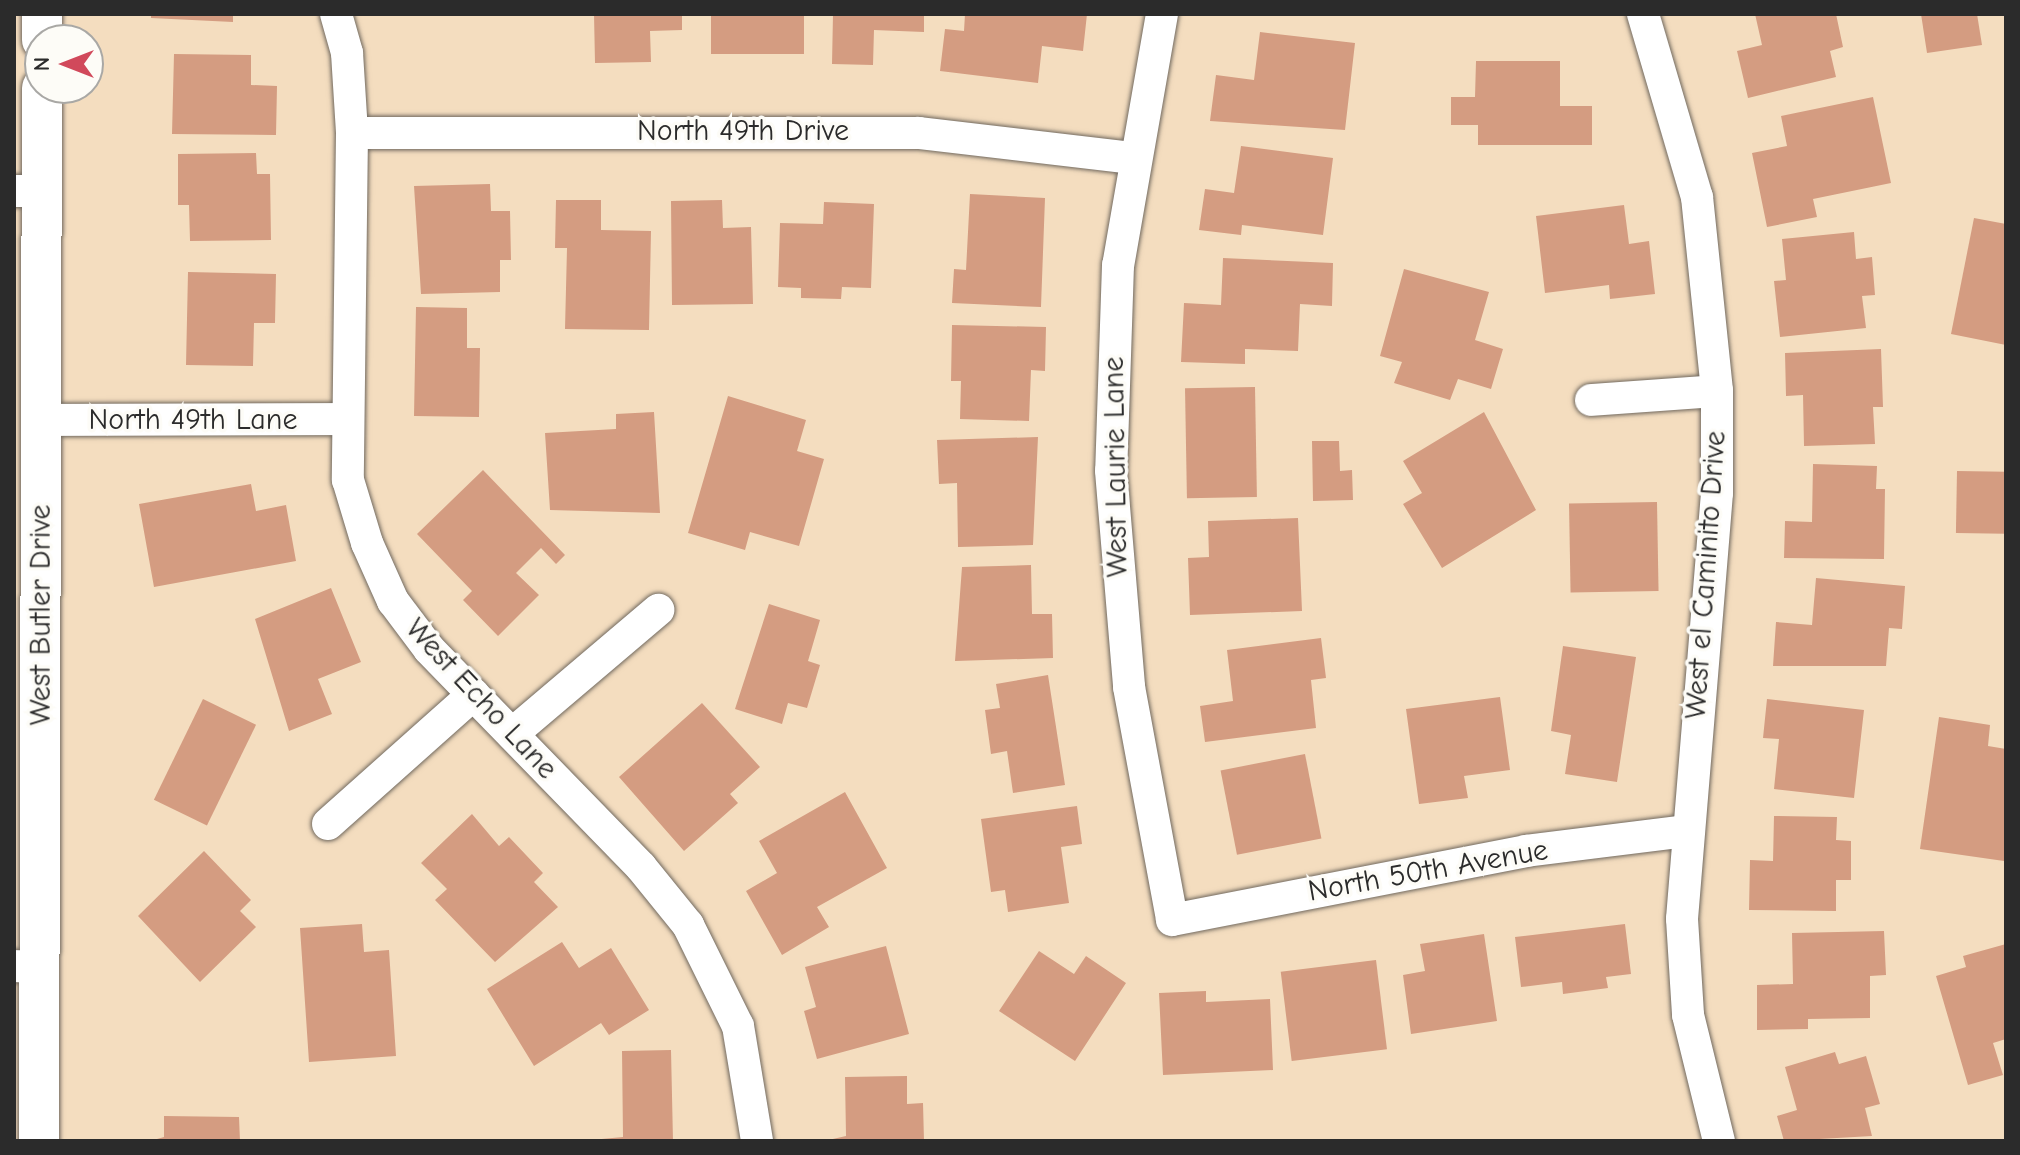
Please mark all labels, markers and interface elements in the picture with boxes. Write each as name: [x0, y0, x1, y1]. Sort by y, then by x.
north arrow: [24, 24, 104, 104]
text: N: [29, 57, 55, 71]
street label: North 49th Drive: [637, 113, 849, 149]
street label: West Laurie Lane: [1096, 356, 1136, 578]
street label: North 49th Lane: [89, 402, 297, 438]
street label: West el Caminito Drive: [1678, 430, 1734, 720]
street label: West Butler Drive: [23, 505, 59, 725]
street label: West Echo Lane: [398, 611, 564, 787]
street label: North 50th Avenue: [1305, 832, 1551, 910]

